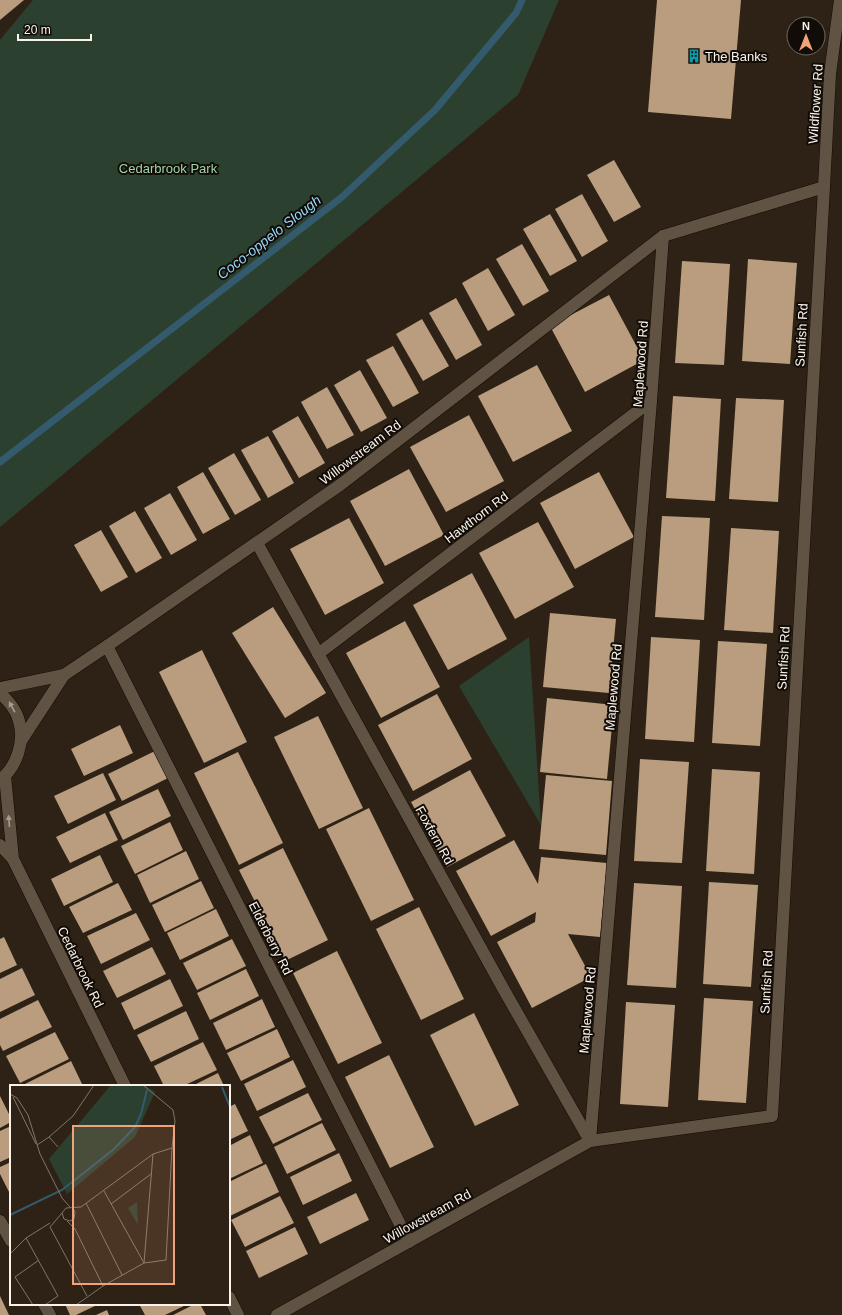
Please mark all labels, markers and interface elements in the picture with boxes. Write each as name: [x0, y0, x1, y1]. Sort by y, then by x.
scale bar: [18, 16, 91, 42]
north arrow: [786, 16, 826, 56]
text: N: [802, 20, 810, 32]
text: 20 m: [24, 23, 51, 37]
building icon: The Banks: [686, 48, 702, 64]
place label: The Banks: [705, 49, 768, 64]
street label: Wildflower Rd: [805, 64, 826, 145]
park label: Cedarbrook Park: [119, 161, 218, 176]
water label: Coco-oppelo Slough: [214, 192, 324, 282]
street label: Sunfish Rd: [792, 303, 811, 367]
street label: Maplewood Rd: [630, 320, 651, 408]
street label: Willowstream Rd: [317, 417, 404, 488]
street label: Hawthorn Rd: [441, 489, 511, 546]
street label: Sunfish Rd: [774, 626, 793, 690]
street label: Maplewood Rd: [602, 643, 625, 731]
one-way arrow: [9, 701, 15, 713]
street label: Foxfern Rd: [412, 803, 457, 867]
one-way arrow: [6, 815, 13, 827]
street label: Elderberry Rd: [246, 899, 295, 977]
street label: Cedarbrook Rd: [54, 924, 107, 1010]
street label: Sunfish Rd: [757, 950, 776, 1014]
street label: Maplewood Rd: [576, 966, 599, 1054]
inset map: [10, 1085, 230, 1305]
street label: Willowstream Rd: [381, 1186, 474, 1247]

